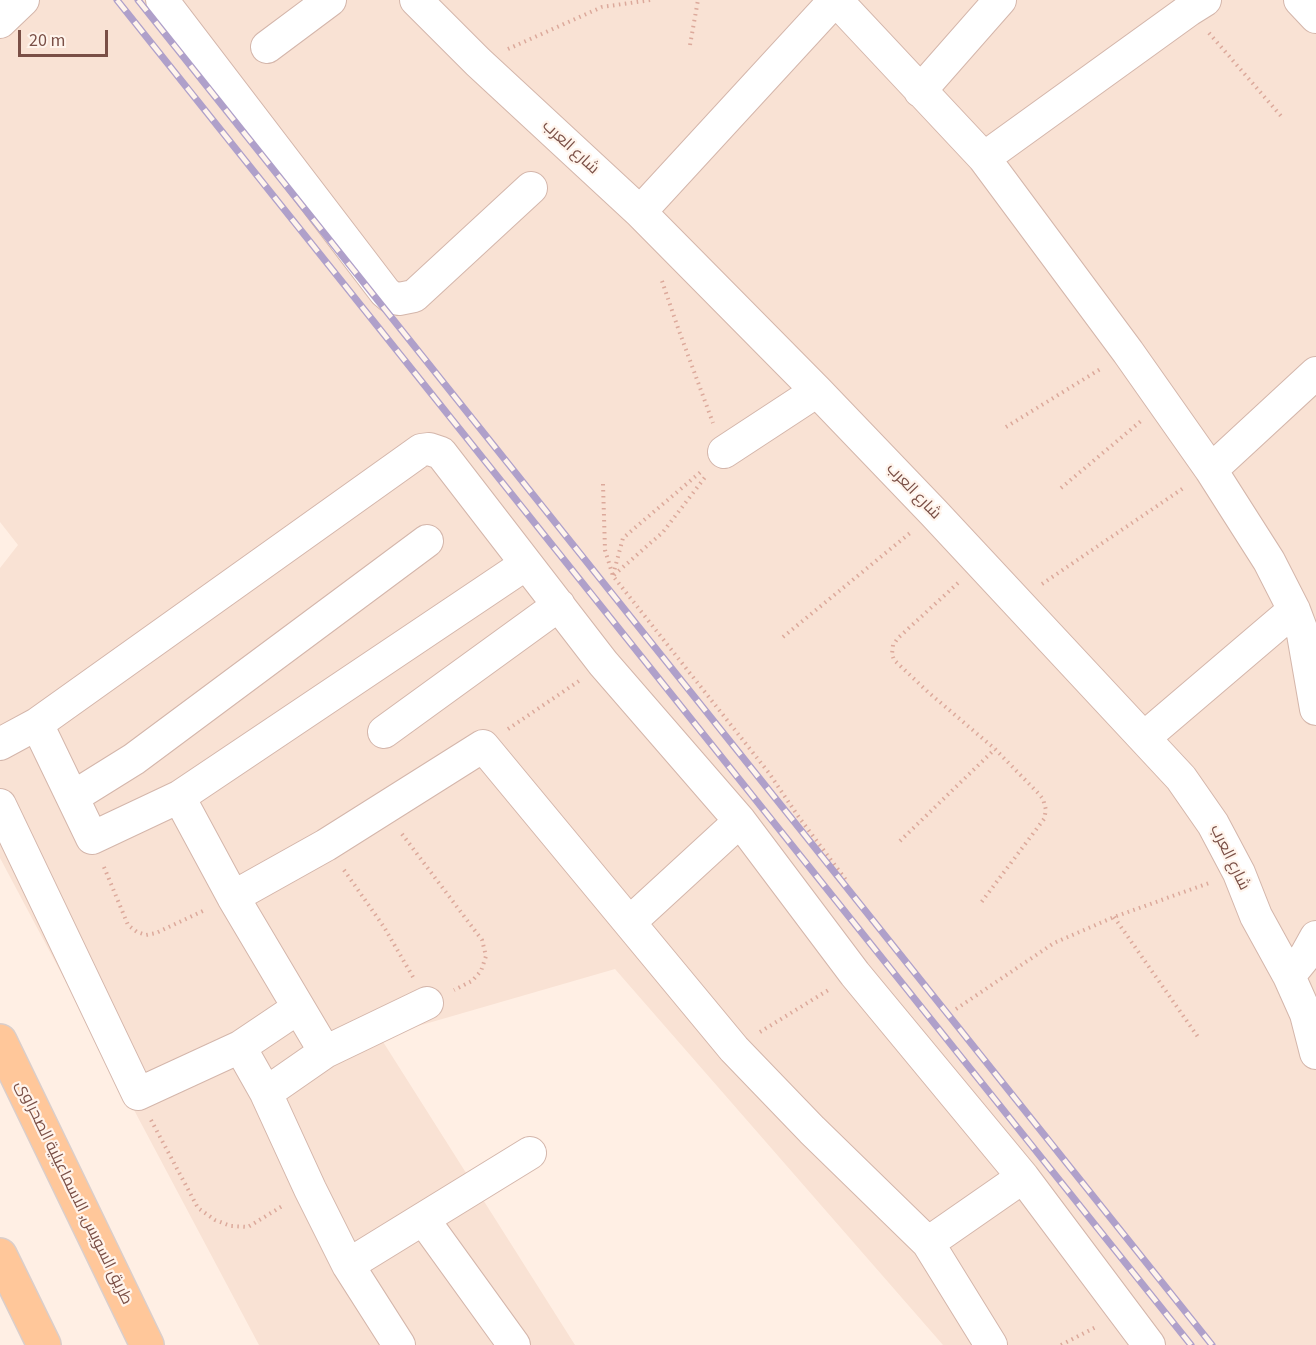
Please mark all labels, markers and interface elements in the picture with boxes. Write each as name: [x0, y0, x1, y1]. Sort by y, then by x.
scale bar: [21, 18, 111, 56]
text: 20 m: [29, 28, 65, 53]
street label: شارع العرب: [538, 117, 602, 179]
street label: شارع العرب: [882, 460, 944, 524]
street label: شارع العرب: [1205, 822, 1253, 894]
street label: طريق السويس, الاسماعيلية الصحراوى: [10, 1078, 136, 1308]

